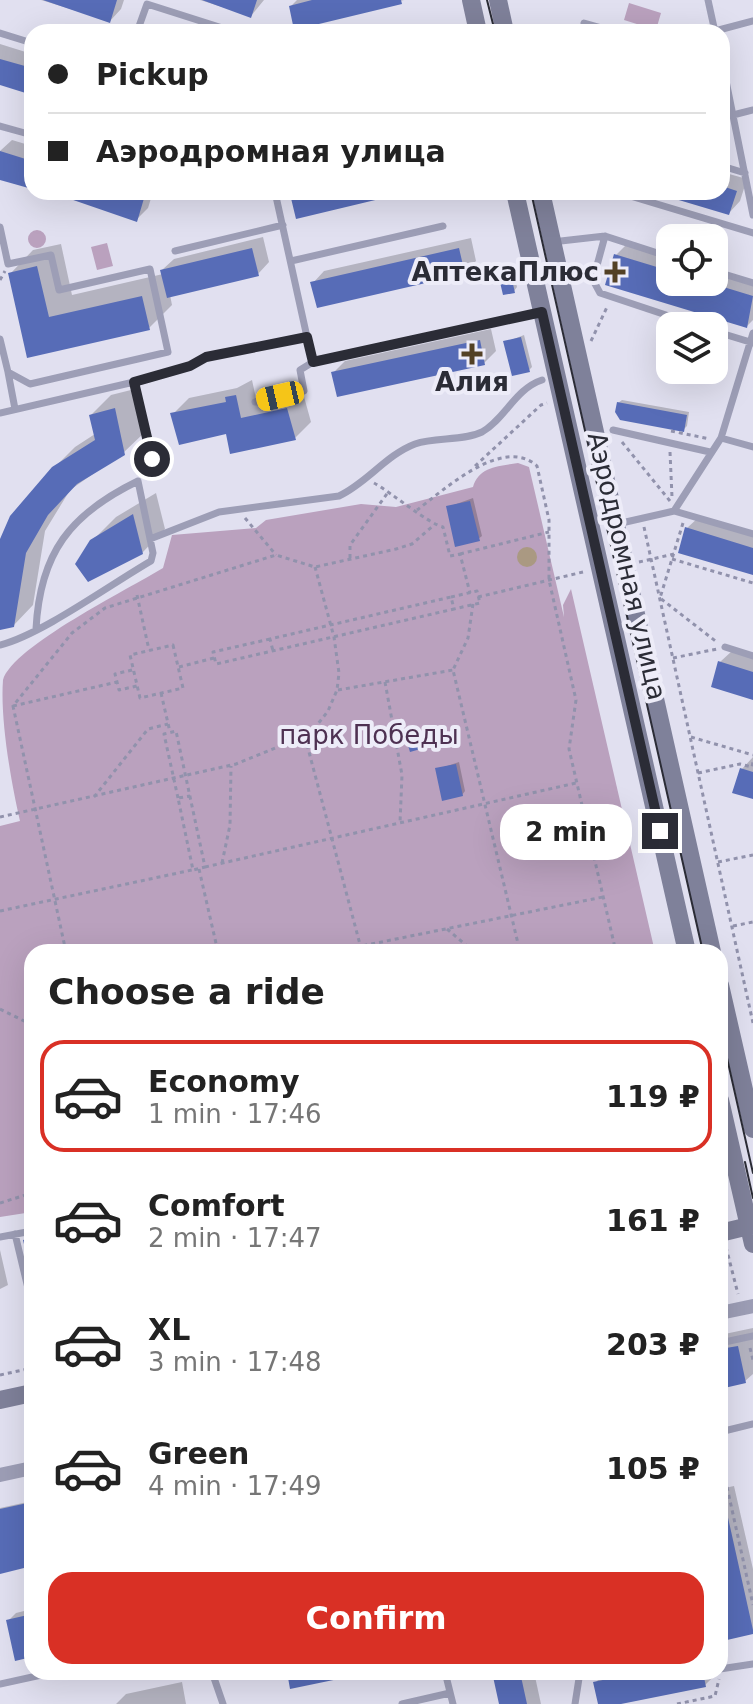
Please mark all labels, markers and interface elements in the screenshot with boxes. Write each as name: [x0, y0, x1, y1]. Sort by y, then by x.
text: Pickup: [96, 57, 209, 92]
text: Аэродромная улица: [96, 134, 446, 169]
map controls: [656, 224, 728, 384]
button: locate: [656, 224, 728, 296]
place label: АптекаПлюс: [412, 257, 599, 287]
marker: АптекаПлюс: [606, 263, 624, 281]
button: layers: [656, 312, 728, 384]
marker: Алия: [463, 345, 481, 363]
place label: Алия: [435, 367, 509, 397]
car: [254, 379, 306, 413]
street label: Аэродромная улица: [582, 429, 672, 703]
route start: [134, 441, 170, 477]
park label: парк Победы: [279, 720, 459, 750]
callout: 2 min: [500, 803, 632, 859]
route end: [642, 813, 678, 849]
text: 2 min: [525, 817, 607, 847]
text: Choose a ride: [48, 971, 325, 1012]
icon: car: [52, 1060, 124, 1132]
text: Economy: [148, 1064, 300, 1099]
text: 119 ₽: [606, 1079, 700, 1114]
text: 1 min · 17:46: [148, 1099, 322, 1129]
icon: car: [52, 1184, 124, 1256]
text: Comfort: [148, 1188, 285, 1223]
text: 161 ₽: [606, 1203, 700, 1238]
text: 2 min · 17:47: [148, 1223, 322, 1253]
icon: car: [52, 1308, 124, 1380]
text: XL: [148, 1312, 190, 1347]
text: 203 ₽: [606, 1327, 700, 1362]
text: 3 min · 17:48: [148, 1347, 322, 1377]
icon: car: [52, 1432, 124, 1504]
text: Green: [148, 1436, 249, 1471]
text: 105 ₽: [606, 1451, 700, 1486]
text: 4 min · 17:49: [148, 1471, 322, 1501]
button: Confirm: [48, 1572, 704, 1664]

